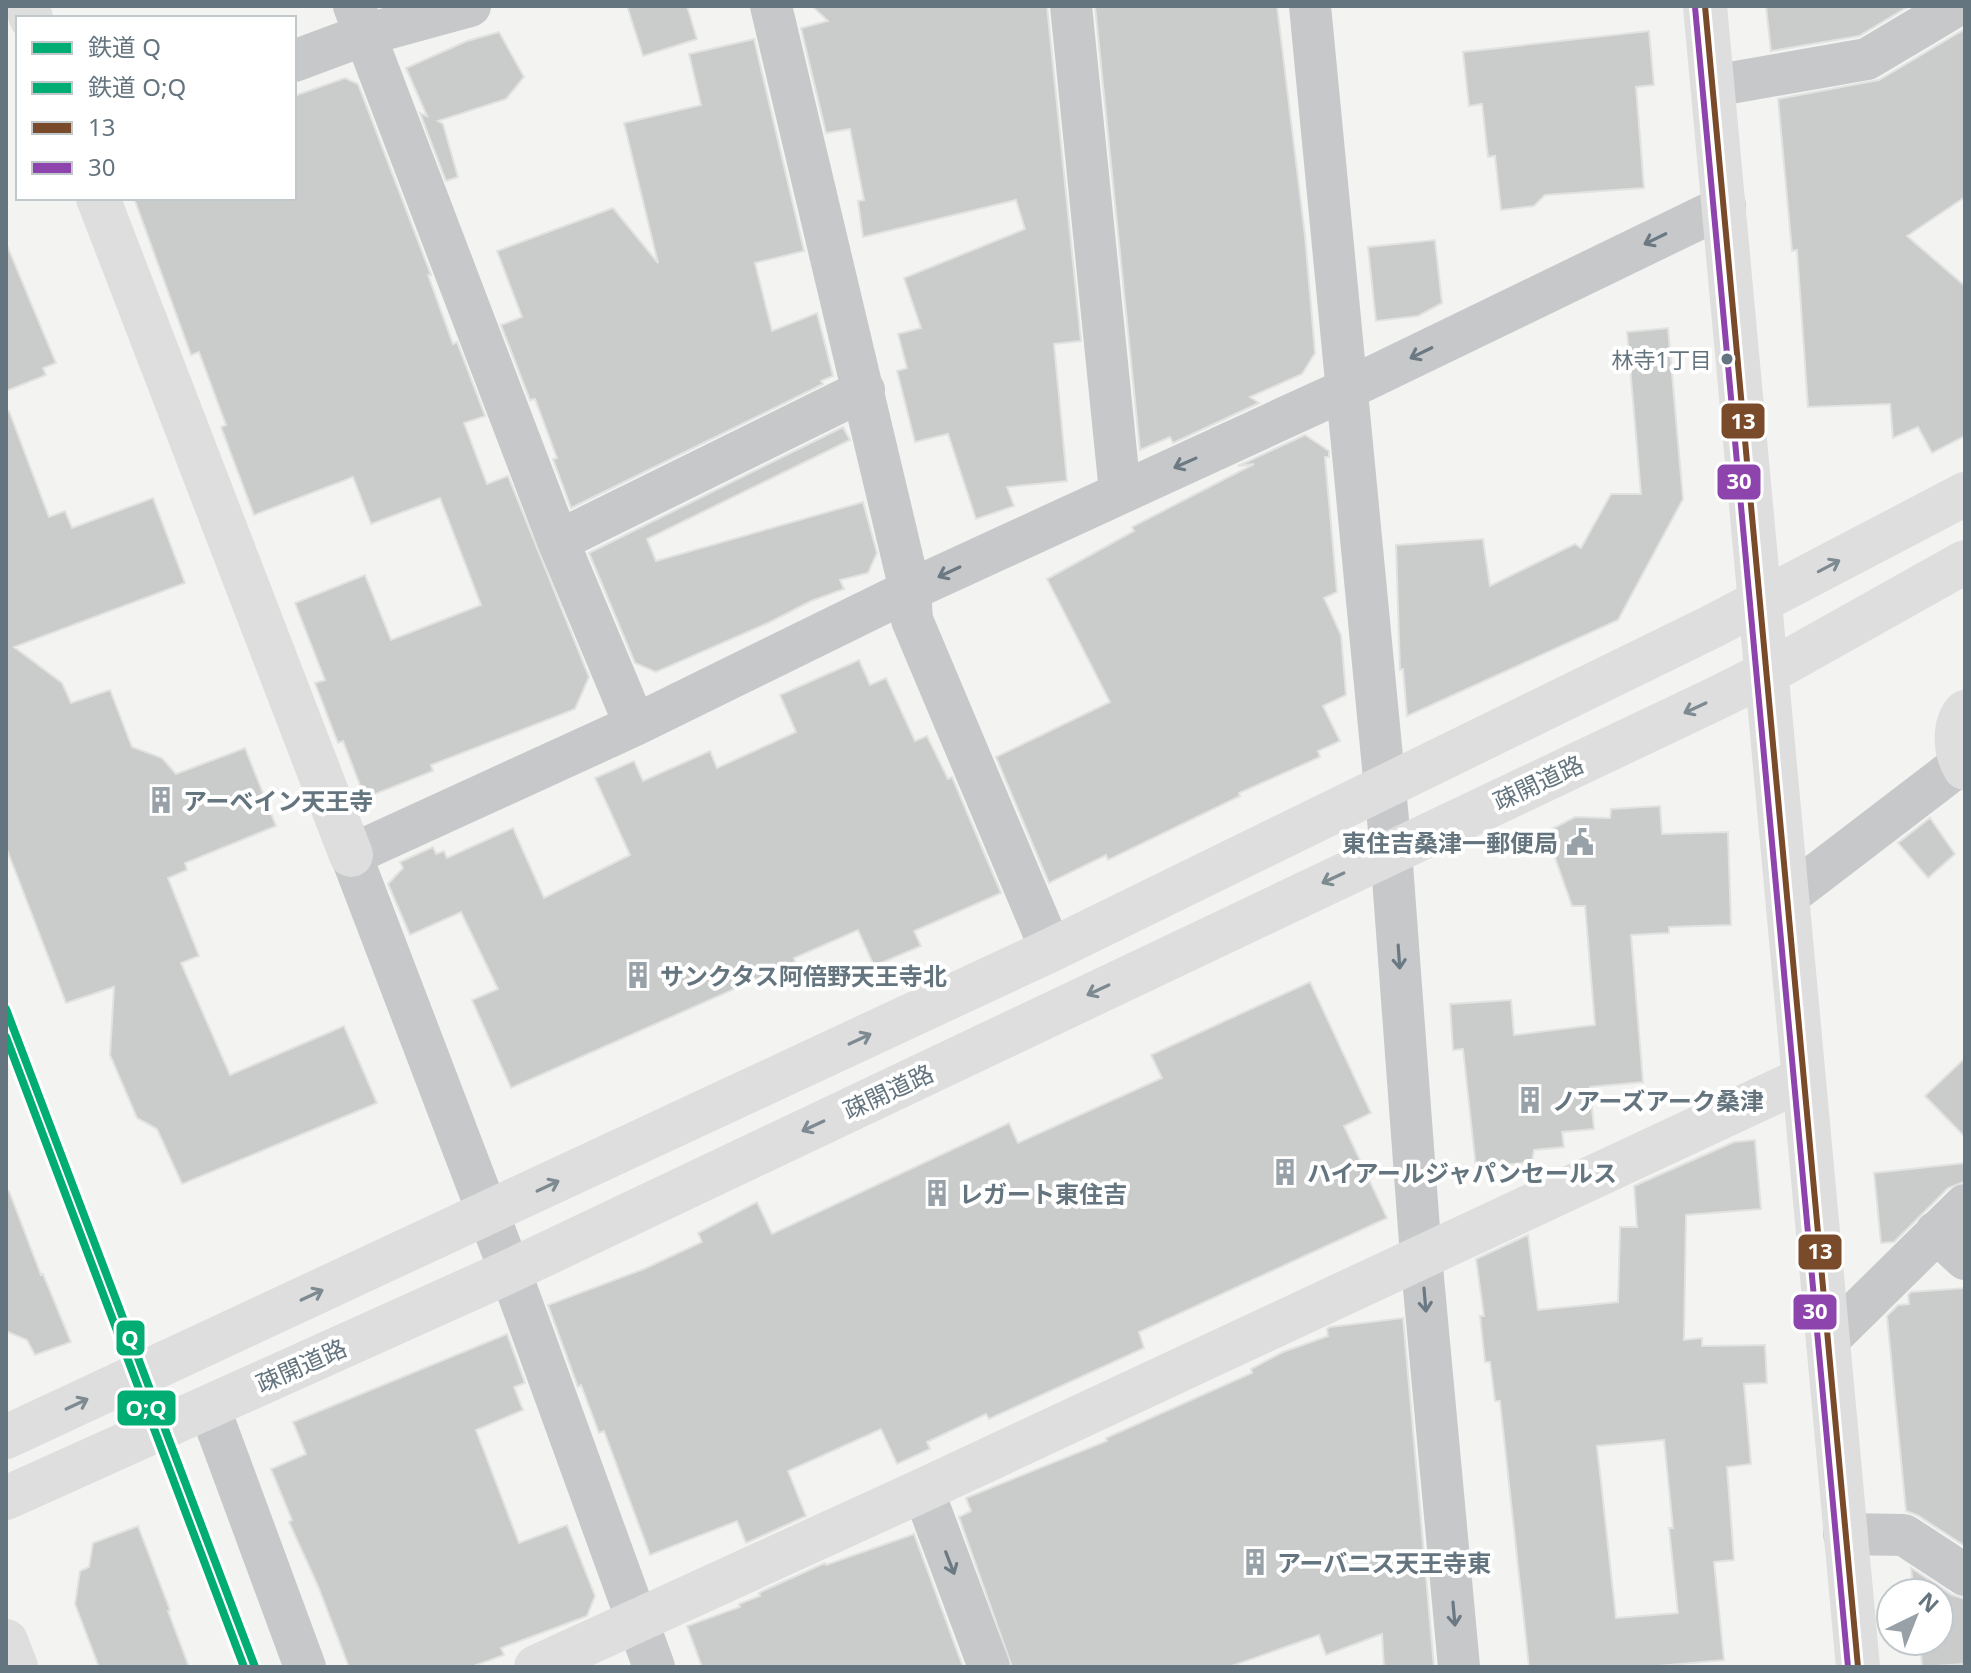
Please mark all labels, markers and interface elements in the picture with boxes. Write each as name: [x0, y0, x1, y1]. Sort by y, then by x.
legend: [16, 16, 296, 200]
text: 鉄道 Q: [88, 30, 161, 63]
text: 鉄道 O;Q: [88, 70, 186, 103]
text: 13: [88, 110, 115, 143]
text: 30: [88, 150, 115, 183]
one-way arrow: [1643, 232, 1667, 247]
place label: 林寺1丁目: [1611, 344, 1712, 374]
one-way arrow: [1409, 346, 1433, 361]
marker: 林寺1丁目: [1719, 351, 1735, 367]
line badge: 13: [1720, 402, 1766, 440]
text: 13: [1730, 405, 1756, 435]
one-way arrow: [1173, 456, 1198, 471]
line badge: 30: [1716, 463, 1762, 501]
text: 30: [1726, 465, 1752, 495]
one-way arrow: [1816, 557, 1840, 573]
one-way arrow: [937, 565, 961, 580]
one-way arrow: [1683, 702, 1708, 717]
street label: 疎開道路: [1488, 747, 1588, 817]
place label: アーベイン天王寺: [183, 784, 374, 817]
building icon: アーベイン天王寺: [146, 785, 176, 815]
place label: 東住吉桑津一郵便局: [1342, 826, 1558, 859]
public building icon: 東住吉桑津一郵便局: [1565, 827, 1595, 857]
one-way arrow: [1322, 872, 1345, 887]
one-way arrow: [1392, 943, 1407, 969]
place label: サンクタス阿倍野天王寺北: [660, 959, 947, 992]
building icon: サンクタス阿倍野天王寺北: [623, 960, 653, 990]
one-way arrow: [1087, 983, 1111, 998]
one-way arrow: [847, 1031, 871, 1046]
street label: 疎開道路: [838, 1056, 938, 1126]
place label: ノアーズアーク桑津: [1552, 1084, 1764, 1117]
building icon: ノアーズアーク桑津: [1515, 1085, 1545, 1115]
one-way arrow: [801, 1119, 825, 1134]
place label: ハイアールジャパンセールス: [1307, 1156, 1617, 1189]
building icon: ハイアールジャパンセールス: [1270, 1157, 1300, 1187]
one-way arrow: [536, 1177, 560, 1192]
place label: レガート東住吉: [959, 1177, 1127, 1210]
building icon: レガート東住吉: [922, 1178, 952, 1208]
line badge: 13: [1797, 1233, 1843, 1271]
text: 13: [1807, 1235, 1833, 1265]
one-way arrow: [300, 1286, 324, 1301]
one-way arrow: [1417, 1286, 1432, 1312]
line badge: 30: [1792, 1293, 1838, 1331]
text: 30: [1802, 1295, 1828, 1325]
line badge: Q: [115, 1319, 146, 1357]
text: Q: [121, 1322, 139, 1352]
street label: 疎開道路: [250, 1330, 352, 1400]
line badge: O;Q: [116, 1389, 177, 1427]
text: O;Q: [125, 1392, 167, 1422]
one-way arrow: [64, 1396, 88, 1411]
place label: アーバニス天王寺東: [1277, 1546, 1491, 1579]
building icon: アーバニス天王寺東: [1240, 1547, 1270, 1577]
one-way arrow: [944, 1550, 958, 1575]
north arrow: [1875, 1577, 1955, 1657]
text: N: [1913, 1585, 1946, 1619]
one-way arrow: [1446, 1600, 1461, 1627]

